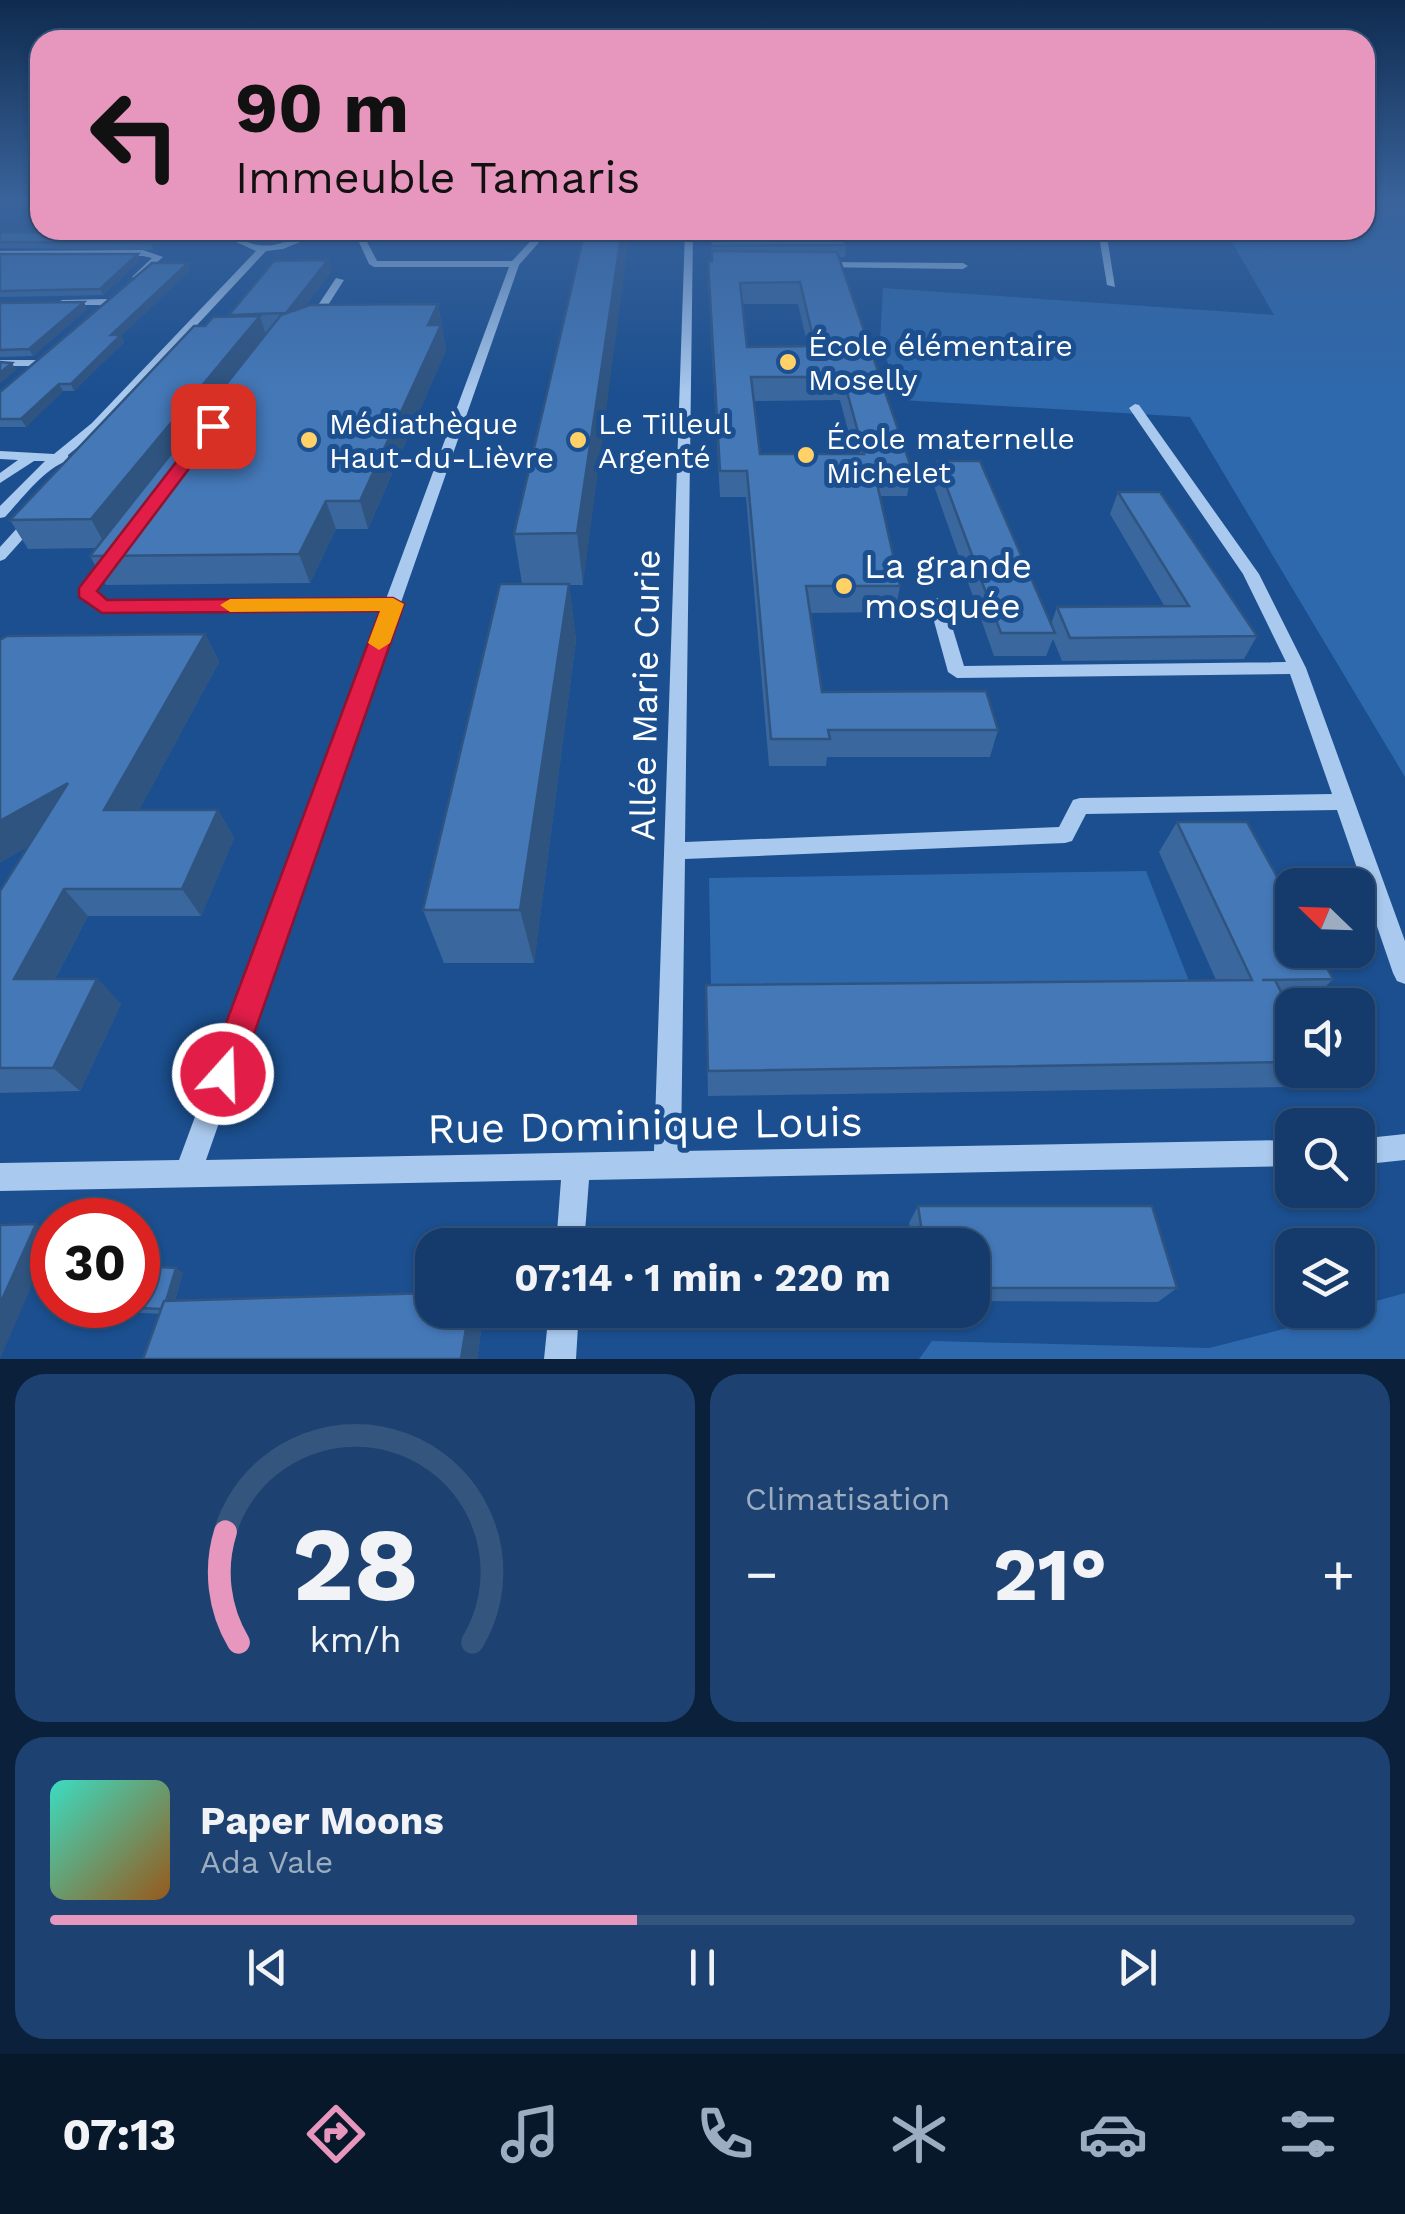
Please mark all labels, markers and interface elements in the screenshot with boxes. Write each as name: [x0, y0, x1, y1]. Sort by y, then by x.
text: 90 m: [235, 67, 409, 149]
icon: left: [70, 70, 200, 200]
text: Immeuble Tamaris: [235, 151, 640, 204]
place label: École élémentaire Moselly: [808, 328, 1073, 397]
marker: École élémentaire Moselly: [777, 351, 799, 373]
pin: [171, 384, 256, 469]
icon: arrive: [186, 399, 241, 454]
place label: Médiathèque Haut-du-Lièvre: [329, 406, 554, 475]
place label: Le Tilleul Argenté: [598, 406, 731, 475]
place label: École maternelle Michelet: [826, 421, 1075, 490]
marker: Médiathèque Haut-du-Lièvre: [298, 429, 320, 451]
marker: Le Tilleul Argenté: [567, 429, 589, 451]
marker: École maternelle Michelet: [795, 444, 817, 466]
place label: La grande mosquée: [864, 545, 1032, 627]
street label: Allée Marie Curie: [621, 549, 669, 841]
marker: La grande mosquée: [833, 575, 855, 597]
north arrow: [1275, 868, 1375, 968]
map controls: [1275, 868, 1375, 1328]
button: sound: [1275, 988, 1375, 1088]
position arrow: [171, 1022, 275, 1126]
street label: Rue Dominique Louis: [427, 1097, 863, 1153]
button: search: [1275, 1108, 1375, 1208]
speed limit sign: 30: [30, 1198, 160, 1328]
button: layers: [1275, 1228, 1375, 1328]
text: 07:14 · 1 min · 220 m: [514, 1256, 891, 1300]
text: Climatisation: [745, 1480, 950, 1518]
text: 28: [291, 1503, 419, 1625]
text: 21°: [993, 1530, 1107, 1618]
text: −: [745, 1542, 778, 1606]
text: +: [1322, 1542, 1355, 1606]
text: km/h: [309, 1619, 401, 1661]
text: Paper Moons: [200, 1799, 444, 1843]
text: Ada Vale: [200, 1843, 333, 1881]
icon: previous: [240, 1940, 295, 1995]
icon: pause: [675, 1940, 730, 1995]
icon: next: [1110, 1940, 1165, 1995]
icon: directions: [301, 2099, 371, 2169]
icon: music: [495, 2099, 565, 2169]
icon: phone: [690, 2099, 760, 2169]
icon: climate: [884, 2099, 954, 2169]
icon: car: [1078, 2099, 1148, 2169]
icon: filters: [1273, 2099, 1343, 2169]
text: 07:13: [62, 2108, 176, 2161]

